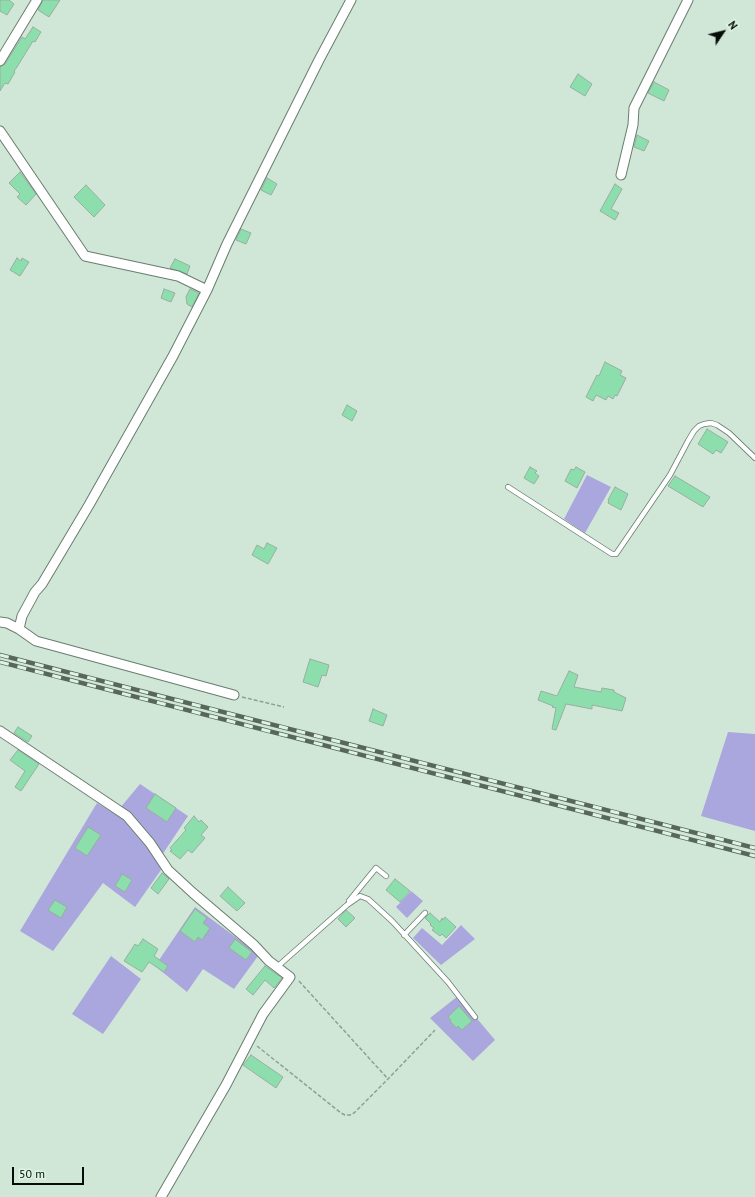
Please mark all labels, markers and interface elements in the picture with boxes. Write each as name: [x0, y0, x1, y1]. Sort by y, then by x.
north arrow: [703, 12, 743, 52]
text: N: [725, 18, 741, 32]
scale bar: [14, 1159, 86, 1185]
text: 50 m: [19, 1166, 45, 1181]

